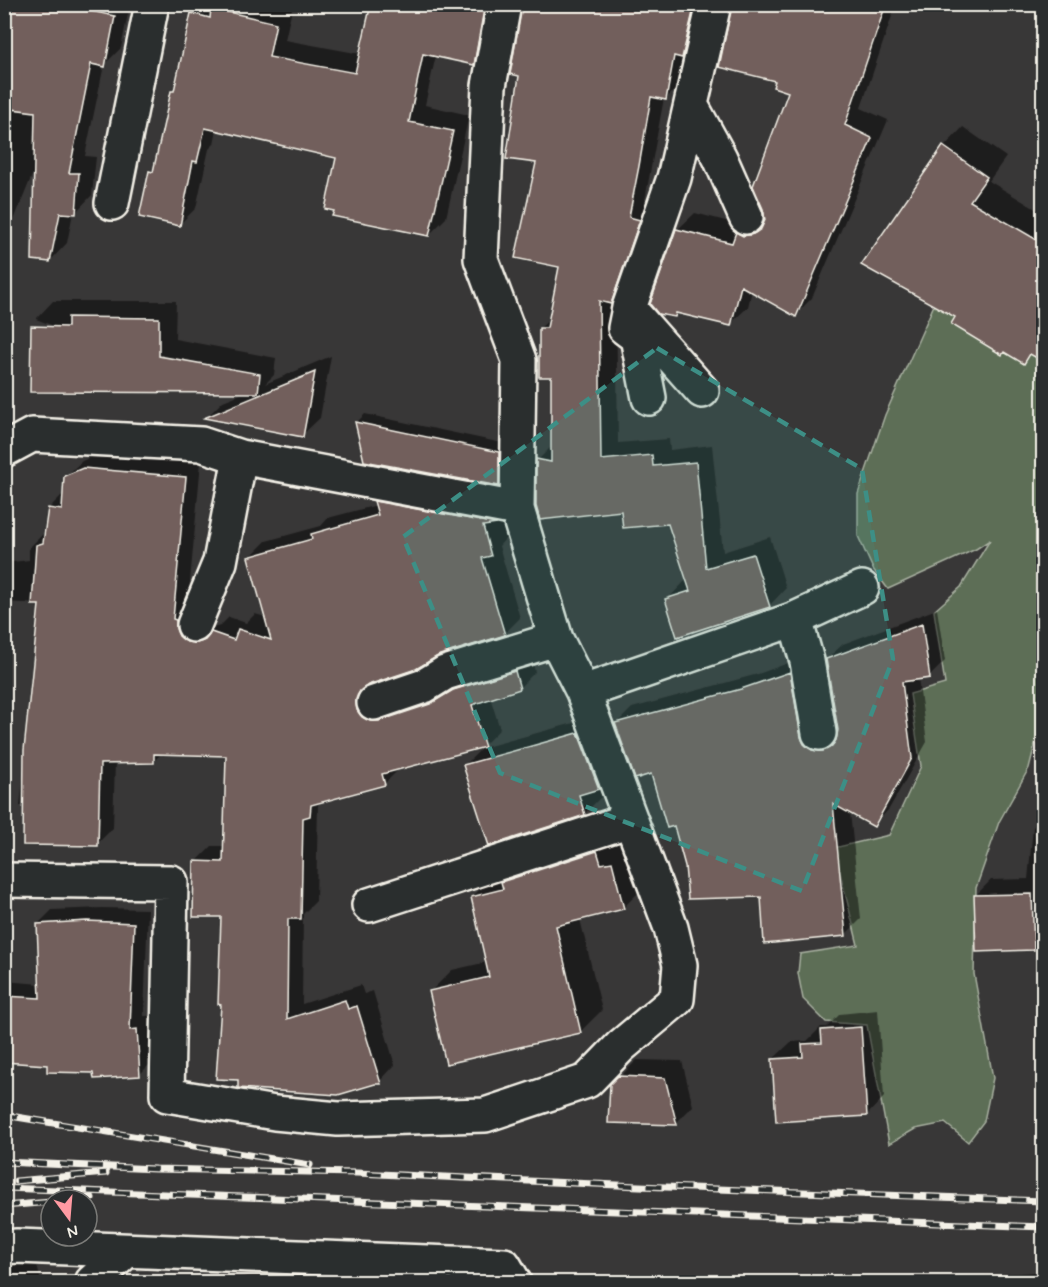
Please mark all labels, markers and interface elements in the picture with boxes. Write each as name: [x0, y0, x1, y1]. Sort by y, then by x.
north arrow: [39, 1188, 99, 1248]
text: N: [65, 1219, 81, 1243]

